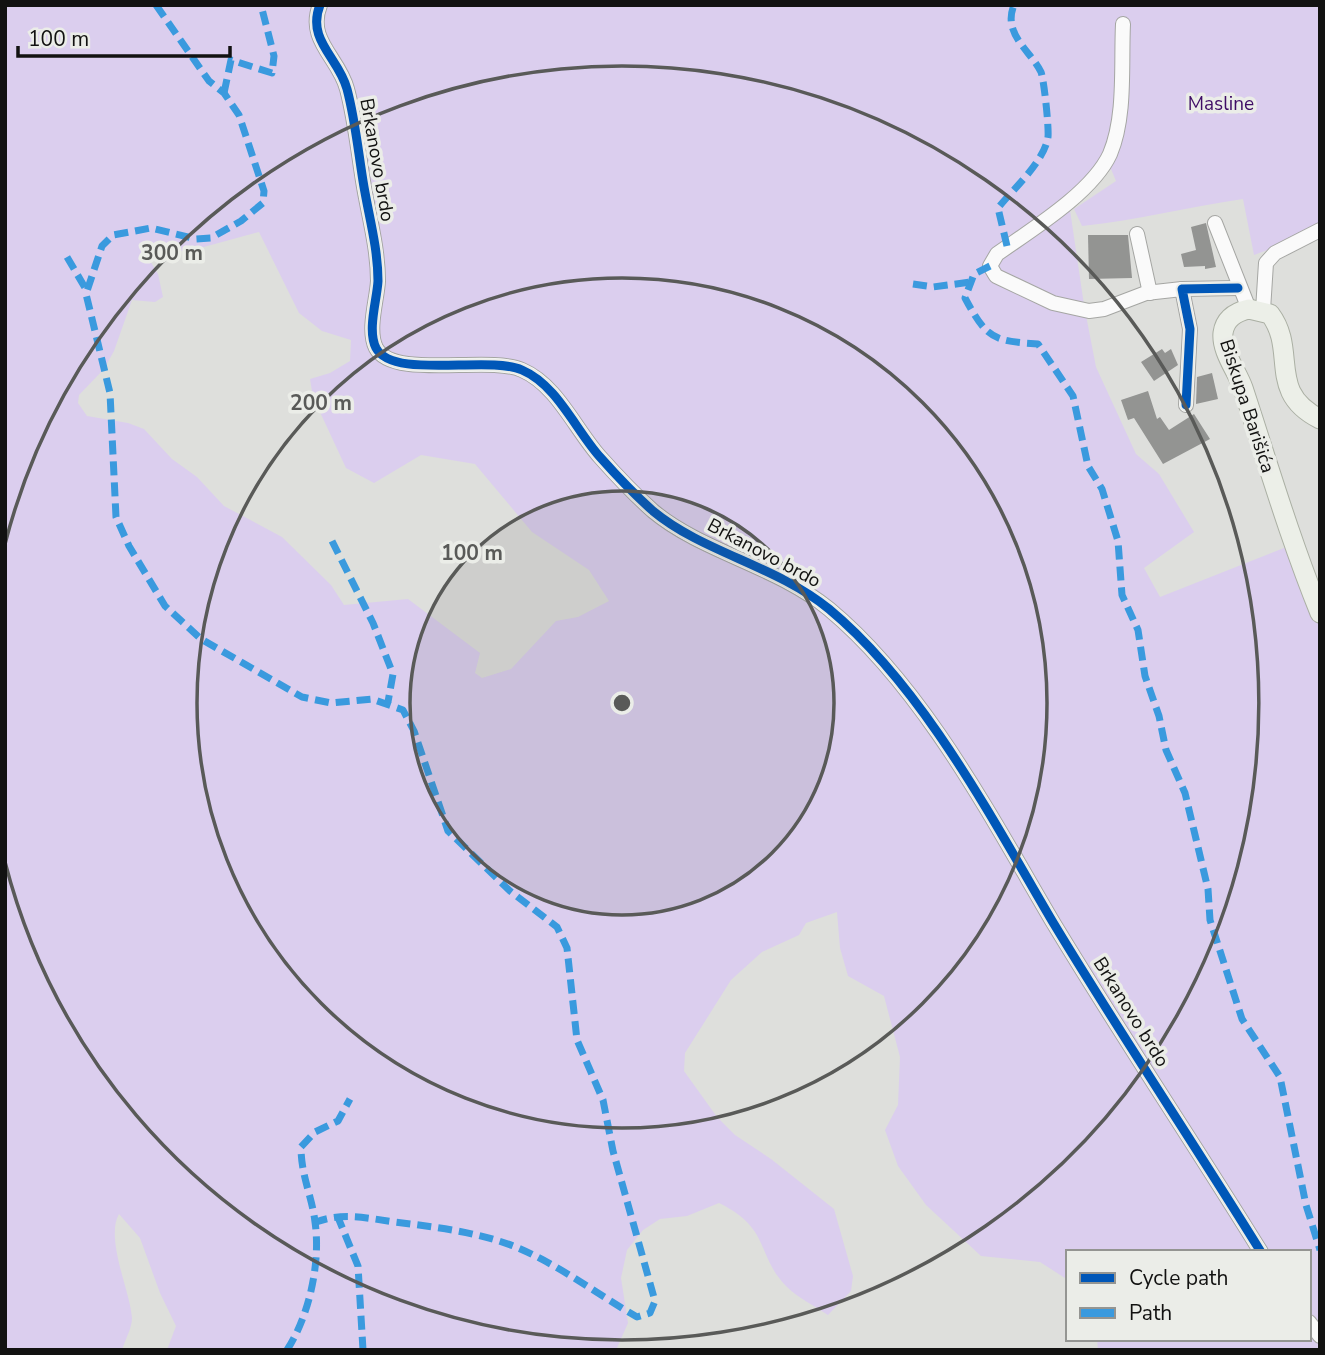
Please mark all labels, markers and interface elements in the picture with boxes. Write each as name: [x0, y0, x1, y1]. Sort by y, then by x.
scale bar: [18, 14, 229, 58]
text: 100 m: [28, 25, 89, 53]
park label: Masline: [1188, 91, 1254, 117]
street label: Brkanovo brdo: [353, 96, 401, 224]
text: 300 m: [141, 239, 203, 267]
street label: Biskupa Barišića: [1213, 336, 1281, 476]
text: 200 m: [290, 389, 352, 417]
street label: Brkanovo brdo: [703, 512, 825, 594]
text: 100 m: [441, 539, 503, 567]
centre of rings: [610, 691, 634, 715]
street label: Brkanovo brdo: [1087, 952, 1175, 1072]
legend: [1066, 1250, 1311, 1341]
text: Cycle path: [1129, 1264, 1228, 1292]
text: Path: [1129, 1299, 1172, 1327]

